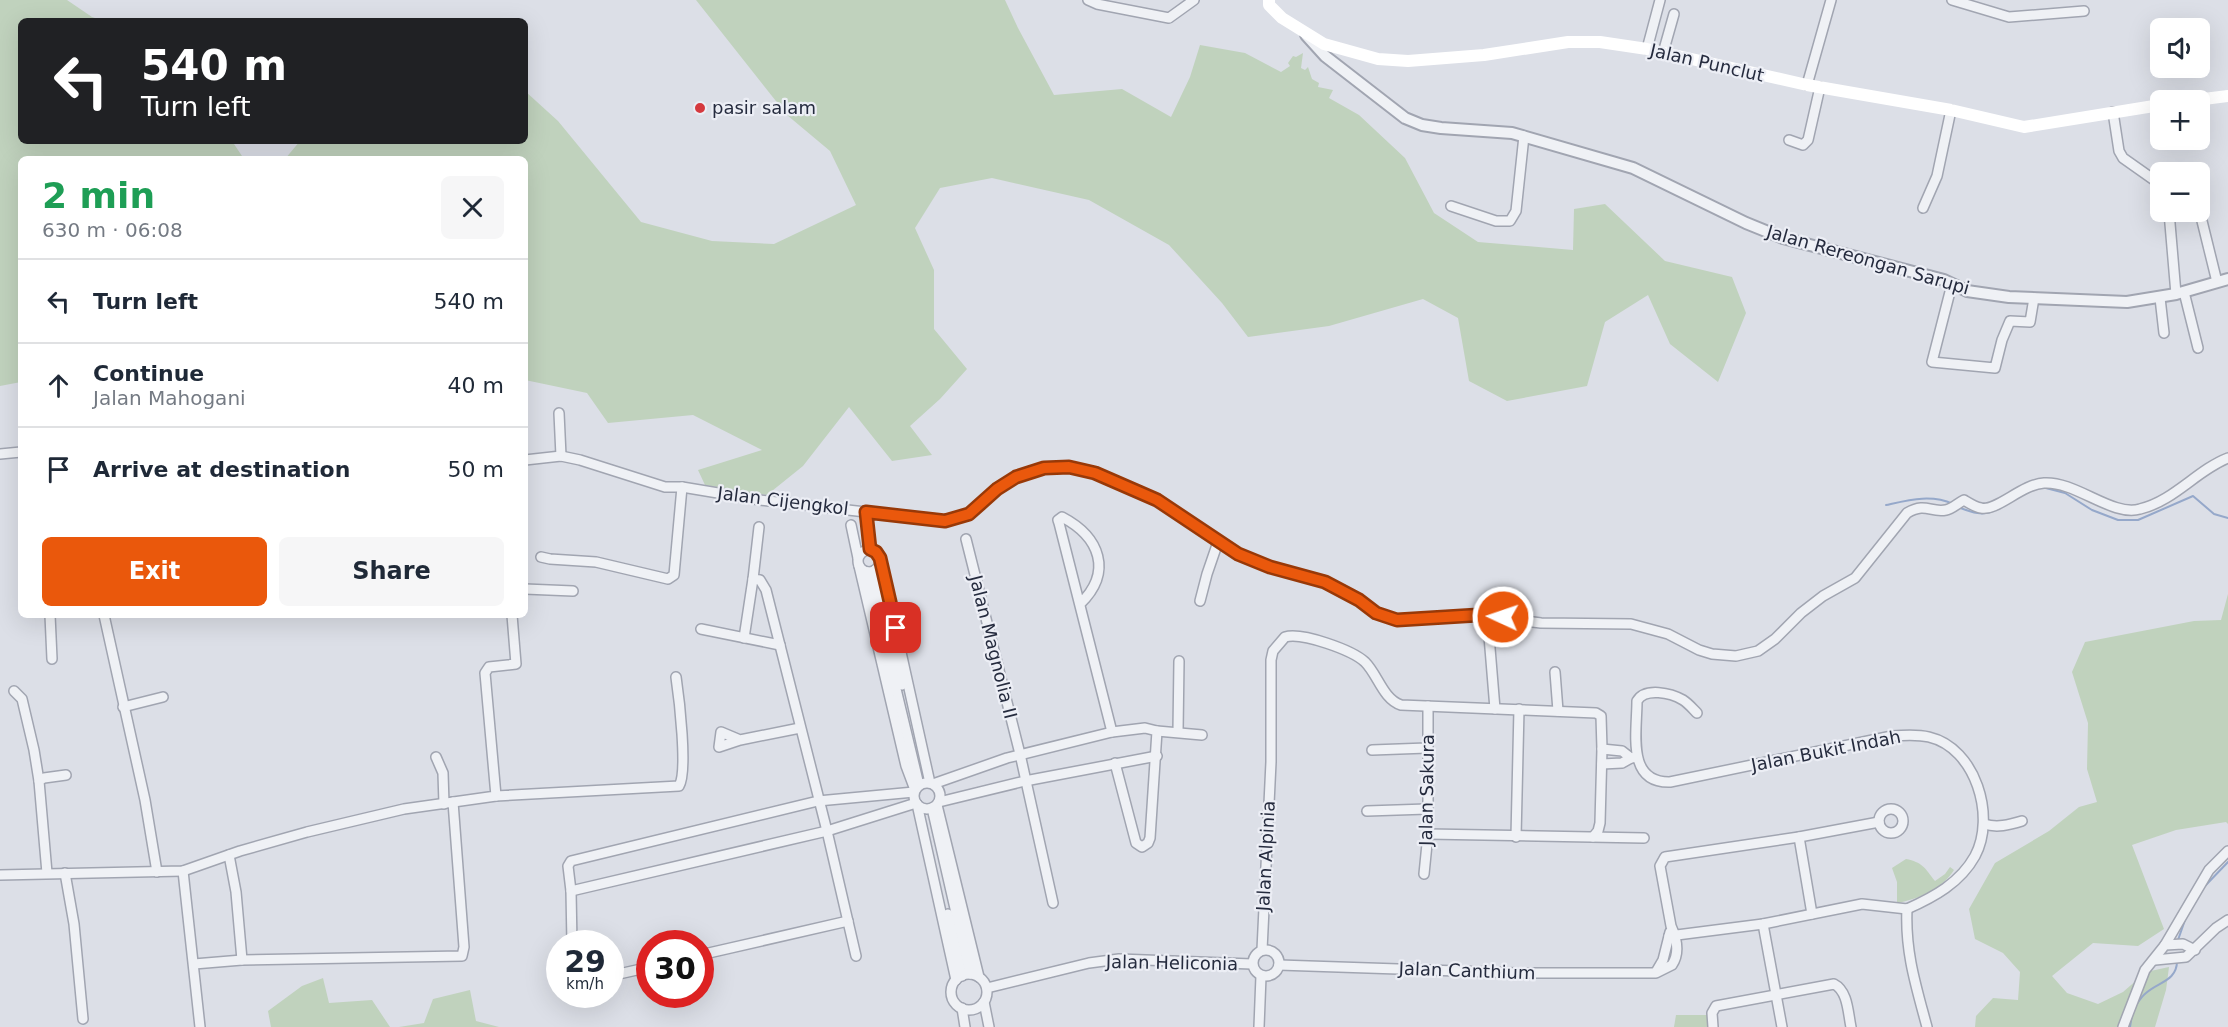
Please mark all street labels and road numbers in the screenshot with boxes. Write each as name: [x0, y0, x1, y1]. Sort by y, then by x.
street label: Jalan Punclut: [1647, 39, 1766, 86]
street label: Jalan Rereongan Sarupi: [1763, 220, 1972, 299]
street label: Jalan Cijengkol: [715, 482, 850, 519]
street label: Jalan Magnolia II: [965, 572, 1021, 721]
street label: Jalan Bukit Indah: [1748, 726, 1903, 776]
street label: Jalan Sakura: [1415, 734, 1438, 847]
street label: Jalan Alpinia: [1252, 800, 1279, 913]
street label: Jalan Heliconia: [1105, 951, 1238, 974]
street label: Jalan Canthium: [1397, 958, 1536, 983]

